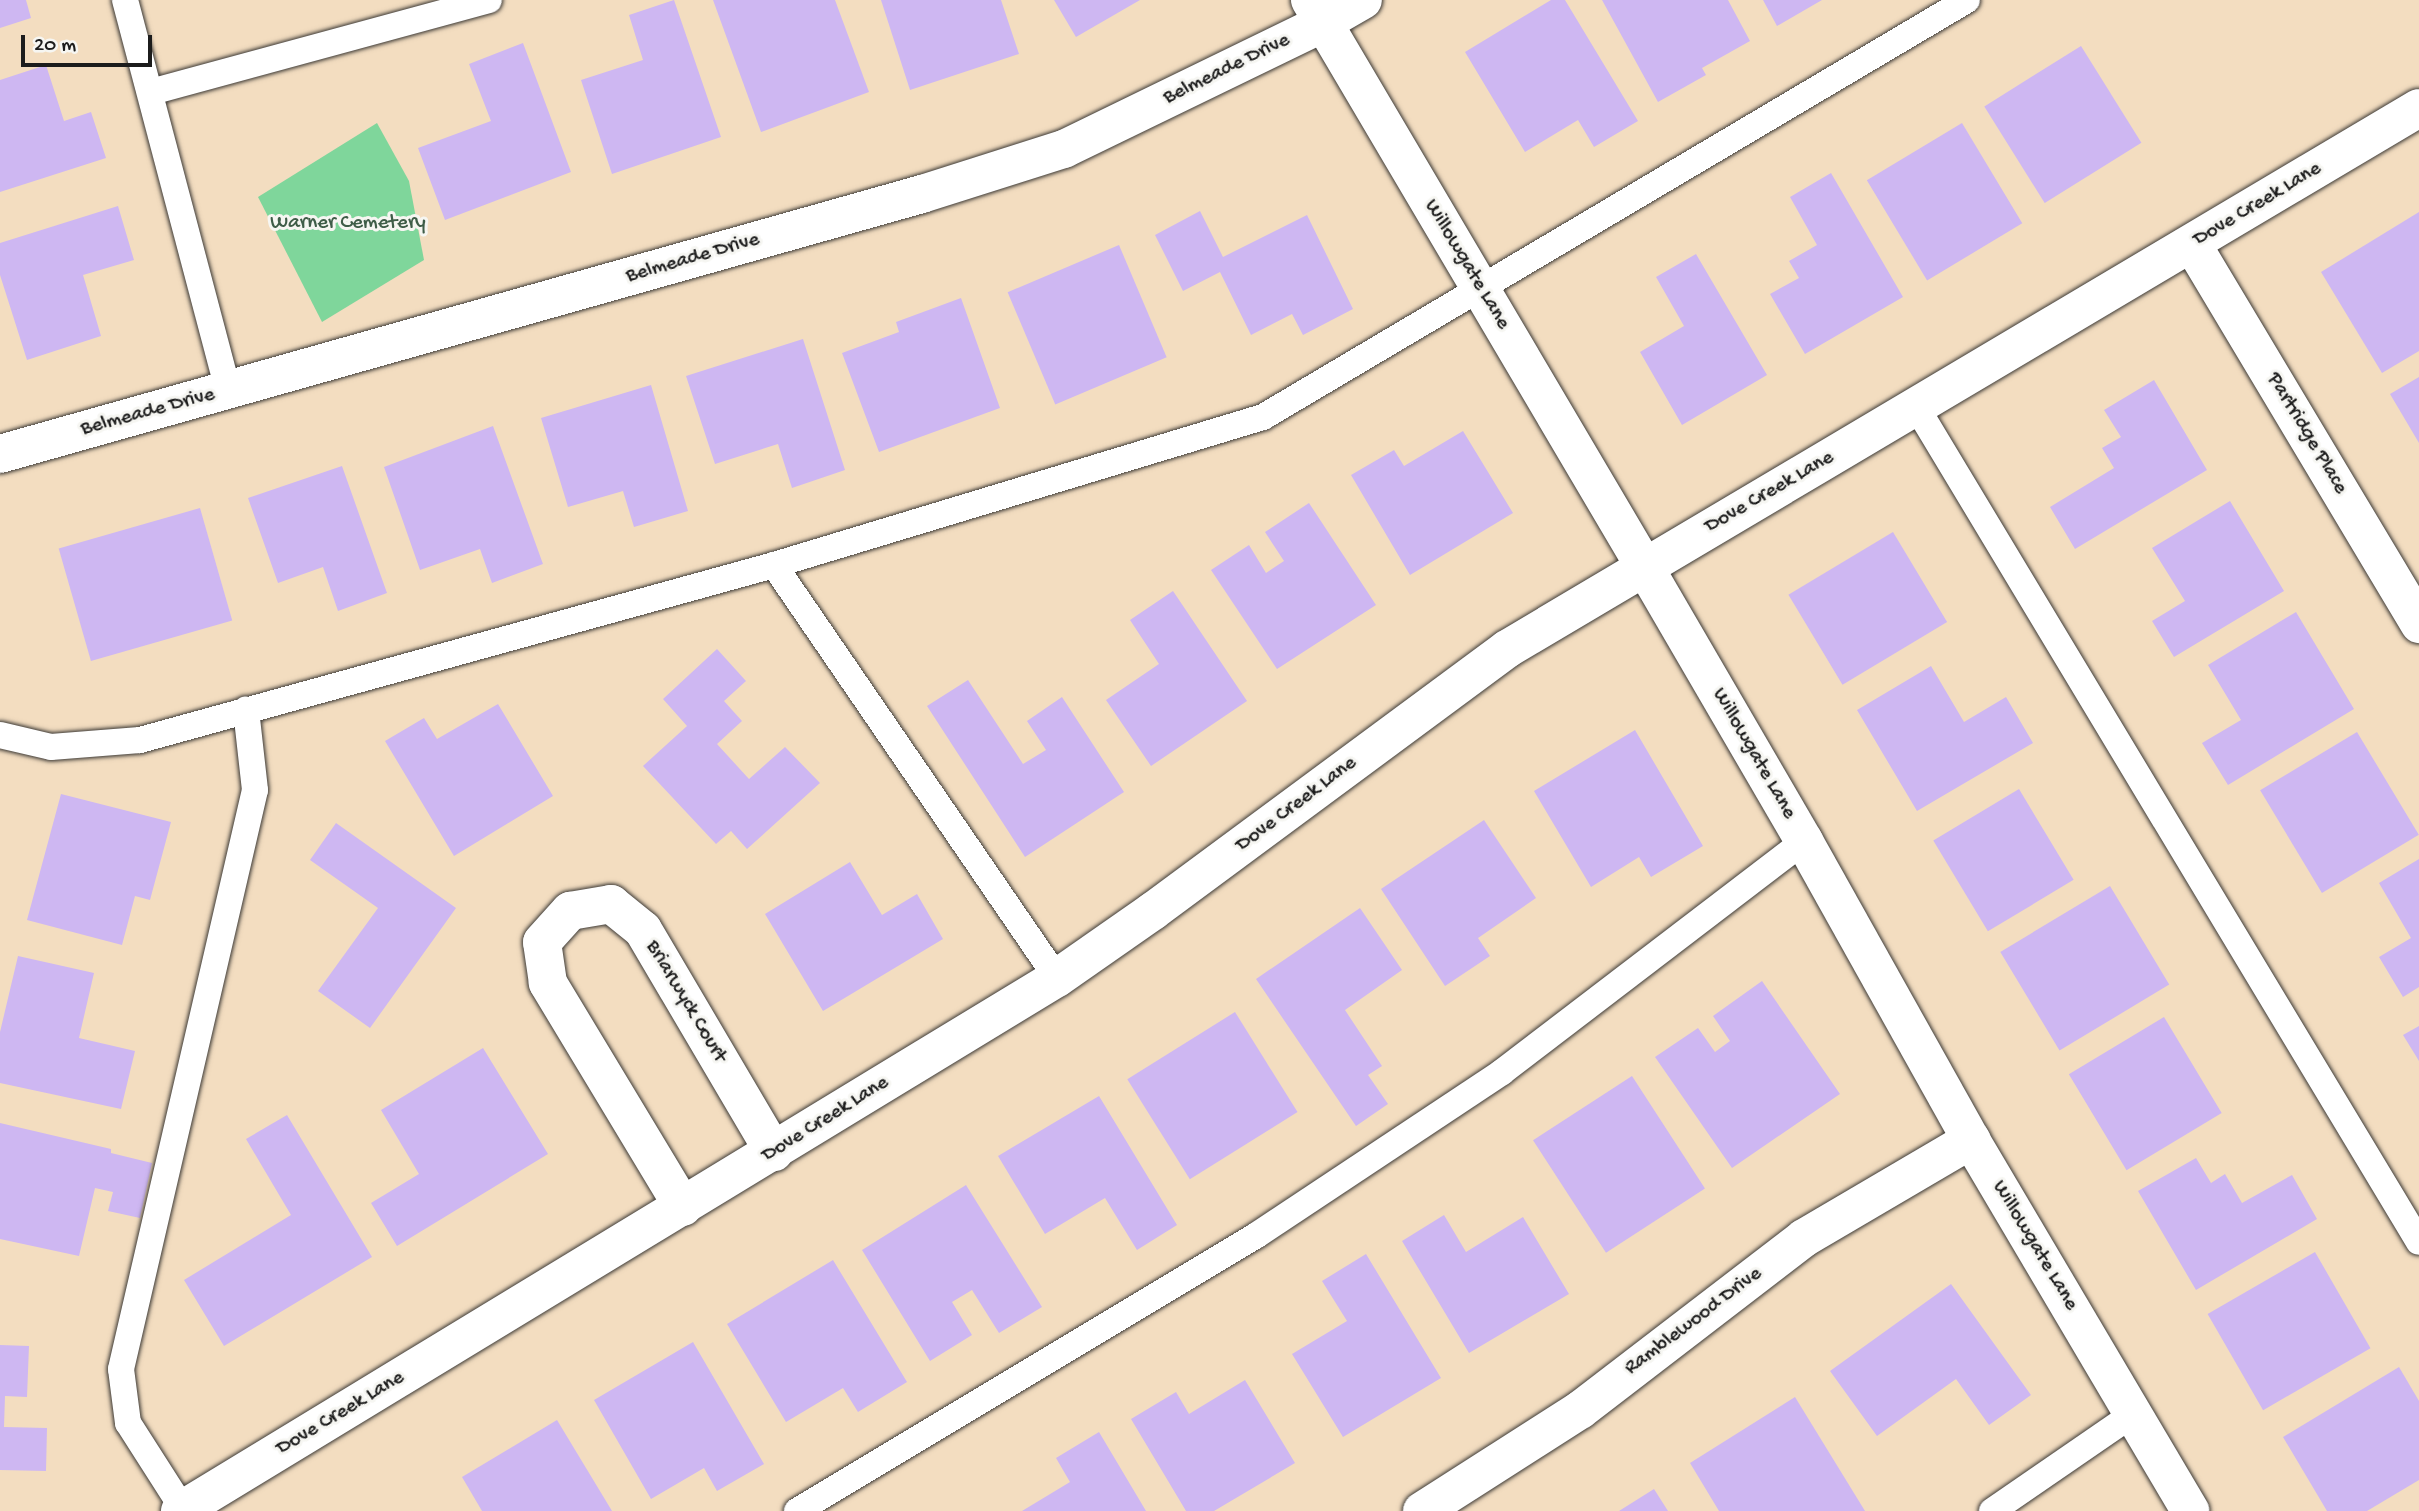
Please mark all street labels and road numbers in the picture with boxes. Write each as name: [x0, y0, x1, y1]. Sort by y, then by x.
street label: Belmeade Drive: [1160, 29, 1294, 111]
street label: Dove Creek Lane: [2190, 157, 2326, 253]
street label: Willowgate Lane: [1417, 196, 1515, 334]
street label: Belmeade Drive: [623, 228, 763, 290]
street label: Partridge Place: [2260, 369, 2352, 499]
street label: Belmeade Drive: [78, 383, 218, 443]
street label: Dove Creek Lane: [1701, 446, 1839, 540]
street label: Willowgate Lane: [1705, 684, 1801, 824]
street label: Dove Creek Lane: [1232, 751, 1362, 859]
street label: Briarwyck Court: [639, 936, 731, 1068]
street label: Dove Creek Lane: [758, 1071, 894, 1169]
street label: Willowgate Lane: [1985, 1177, 2083, 1315]
street label: Ramblewood Drive: [1620, 1262, 1768, 1382]
street label: Dove Creek Lane: [273, 1366, 409, 1462]

